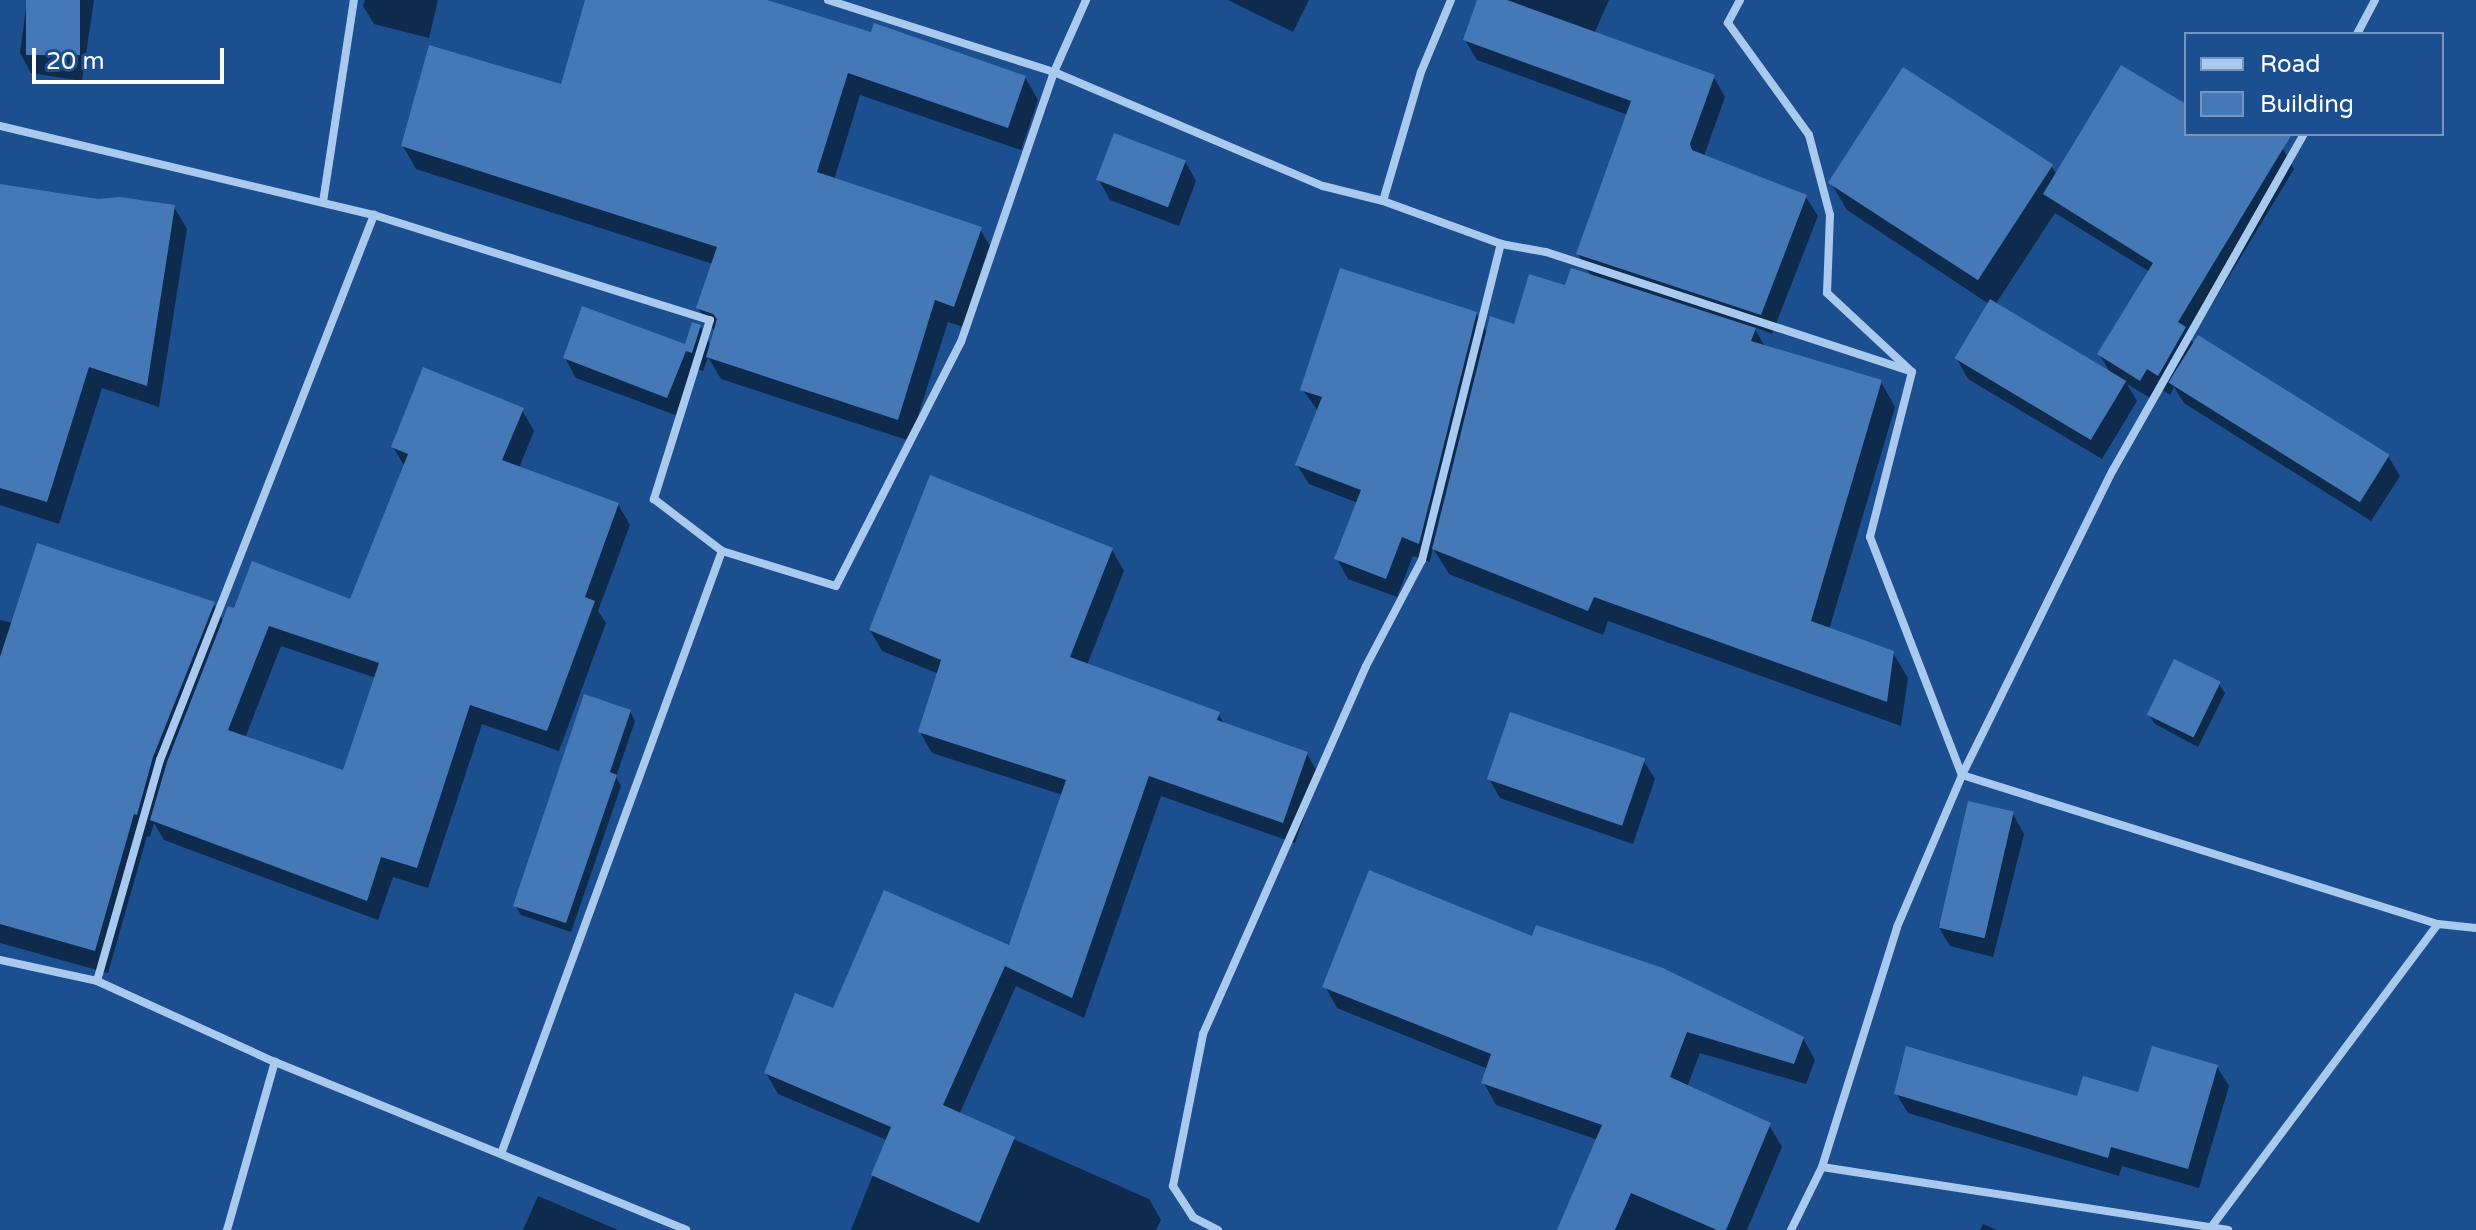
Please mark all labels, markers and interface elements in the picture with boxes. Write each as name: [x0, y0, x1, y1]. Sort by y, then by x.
scale bar: [36, 32, 228, 82]
legend: [2184, 32, 2444, 136]
text: 20 m: [46, 47, 104, 76]
text: Road: [2260, 50, 2320, 79]
text: Building: [2260, 90, 2354, 119]

